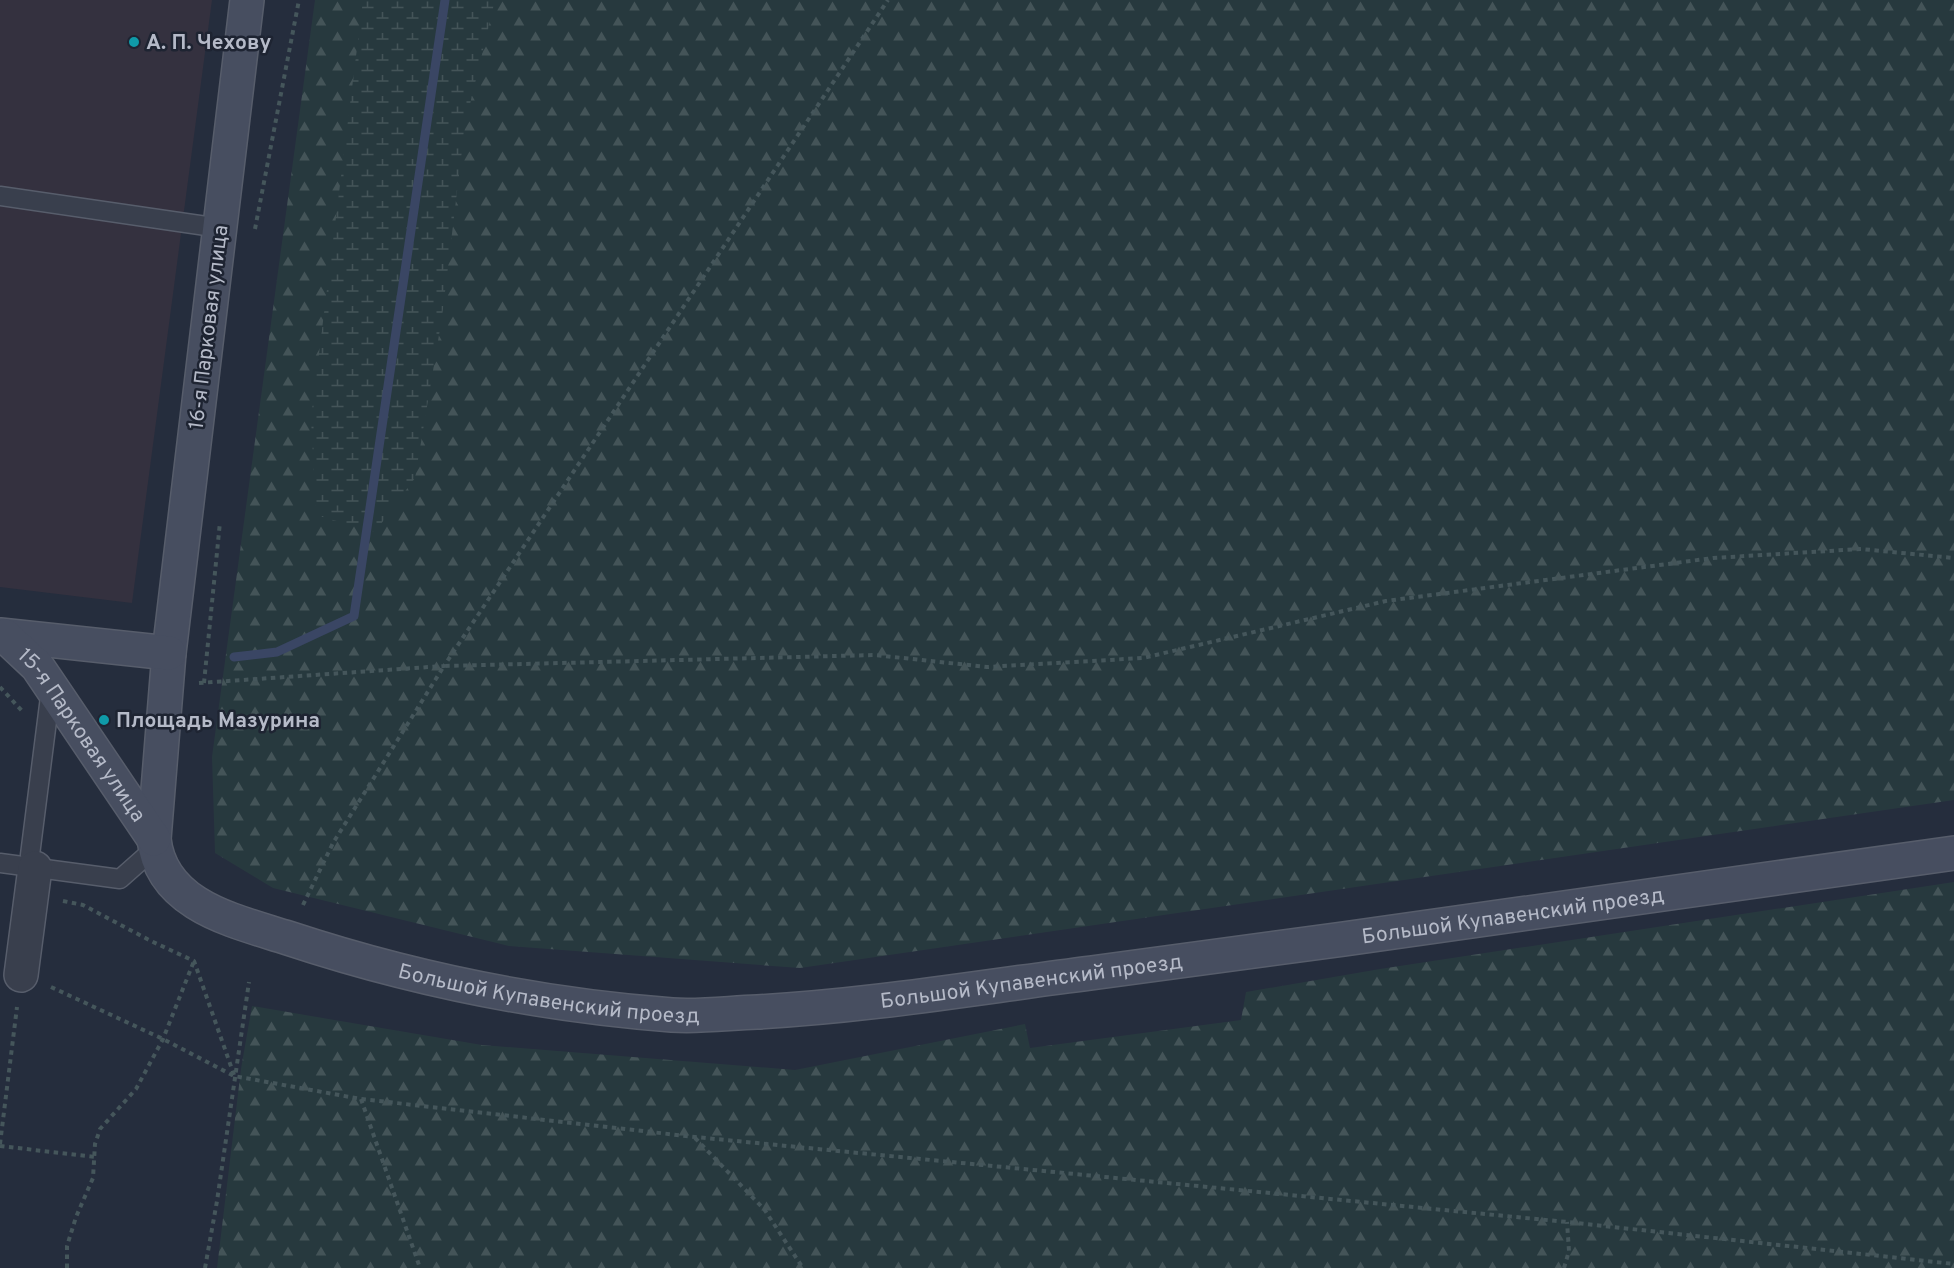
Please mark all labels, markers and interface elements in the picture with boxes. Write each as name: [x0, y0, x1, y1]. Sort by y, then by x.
place label: А. П. Чехову: [146, 30, 271, 57]
marker: А. П. Чехову: [127, 35, 141, 49]
street label: 16-я Парковая улица: [184, 223, 235, 431]
street label: 15-я Парковая улица: [11, 643, 151, 828]
place label: Площадь Мазурина: [116, 708, 320, 735]
marker: Площадь Мазурина: [97, 713, 111, 727]
street label: Большой Купавенский проезд: [1360, 882, 1666, 951]
street label: Большой Купавенский проезд: [879, 949, 1184, 1016]
street label: Большой Купавенский проезд: [395, 959, 700, 1031]

